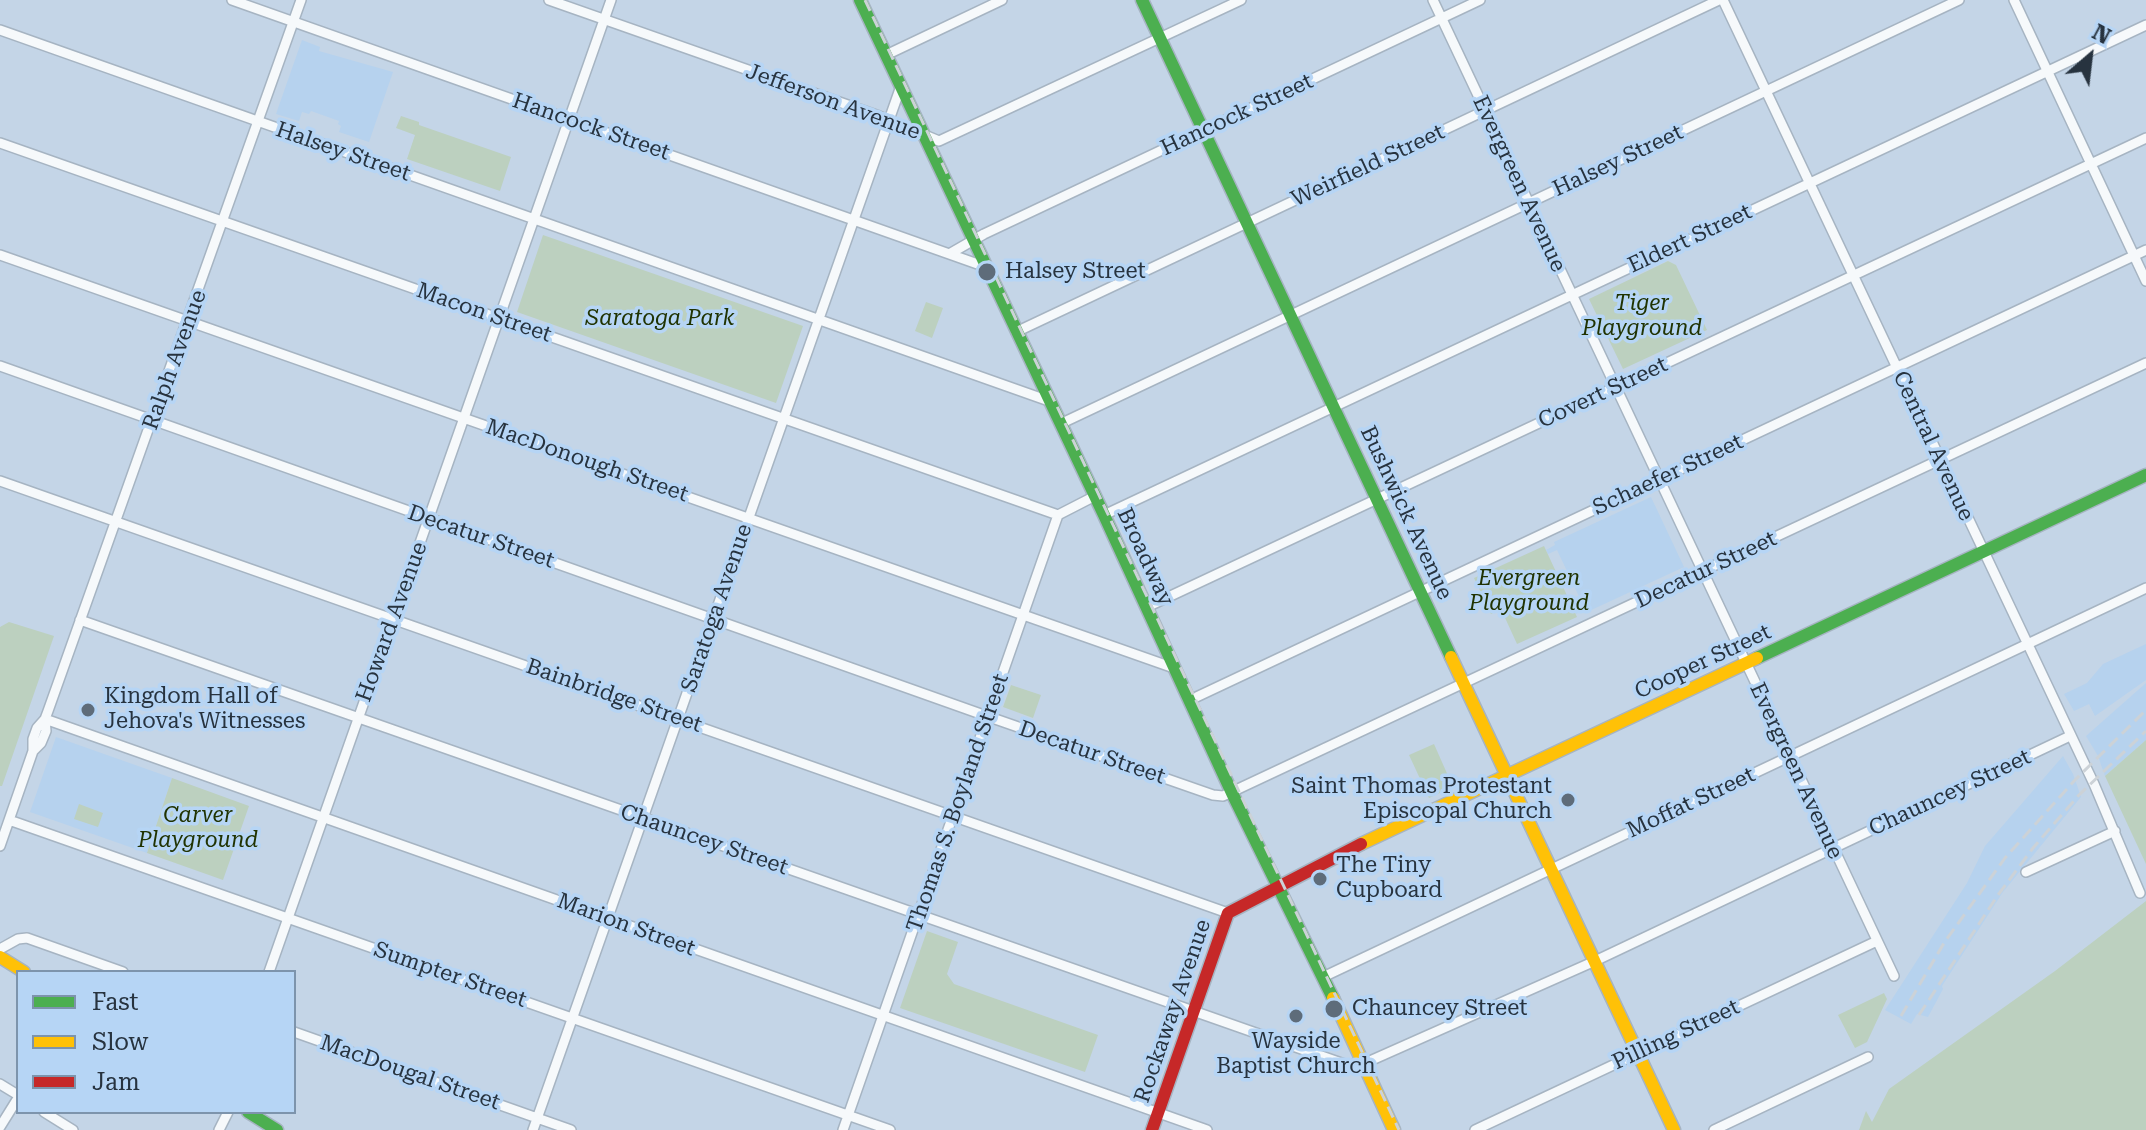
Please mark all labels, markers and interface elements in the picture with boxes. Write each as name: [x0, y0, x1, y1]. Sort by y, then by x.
north arrow: [2050, 16, 2130, 96]
text: N: [2088, 19, 2115, 49]
street label: Jefferson Avenue: [742, 58, 924, 146]
street label: Hancock Street: [1157, 68, 1317, 162]
street label: Hancock Street: [509, 88, 673, 166]
street label: Evergreen Avenue: [1467, 92, 1571, 276]
street label: Halsey Street: [272, 117, 414, 187]
street label: Weirfield Street: [1287, 119, 1449, 213]
street label: Halsey Street: [1549, 119, 1687, 203]
street label: Eldert Street: [1624, 199, 1756, 279]
place label: Halsey Street: [1005, 259, 1146, 285]
marker: Halsey Street: [976, 261, 998, 283]
street label: Macon Street: [413, 278, 555, 348]
street label: Ralph Avenue: [137, 286, 213, 434]
park label: Tiger Playground: [1582, 291, 1702, 342]
park label: Saratoga Park: [586, 306, 734, 332]
street label: Covert Street: [1534, 352, 1672, 434]
street label: Central Avenue: [1887, 367, 1979, 525]
street label: MacDonough Street: [482, 414, 692, 508]
street label: Bushwick Avenue: [1354, 422, 1458, 604]
street label: Schaefer Street: [1589, 429, 1747, 521]
street label: Decatur Street: [404, 500, 558, 574]
street label: Broadway: [1111, 504, 1179, 610]
street label: Saratoga Avenue: [676, 520, 758, 696]
street label: Decatur Street: [1631, 526, 1781, 614]
street label: Howard Avenue: [351, 538, 433, 706]
park label: Evergreen Playground: [1469, 566, 1589, 618]
street label: Cooper Street: [1631, 619, 1775, 705]
street label: Bainbridge Street: [523, 653, 705, 739]
street label: Thomas S. Boyland Street: [901, 670, 1015, 936]
street label: Evergreen Avenue: [1744, 679, 1848, 863]
place label: Kingdom Hall of Jehova's Witnesses: [104, 684, 305, 736]
marker: Kingdom Hall of Jehova's Witnesses: [79, 701, 97, 719]
street label: Decatur Street: [1015, 716, 1169, 790]
street label: Chauncey Street: [1865, 744, 2035, 842]
street label: Moffat Street: [1623, 762, 1759, 844]
place label: Saint Thomas Protestant Episcopal Church: [1291, 774, 1552, 826]
marker: Saint Thomas Protestant Episcopal Church: [1559, 791, 1577, 809]
street label: Chauncey Street: [617, 799, 791, 881]
park label: Carver Playground: [138, 803, 258, 854]
place label: The Tiny Cupboard: [1336, 853, 1442, 904]
marker: The Tiny Cupboard: [1311, 870, 1329, 888]
street label: Marion Street: [553, 888, 699, 962]
street label: Rockaway Avenue: [1129, 916, 1217, 1106]
street label: Sumpter Street: [370, 937, 530, 1013]
legend: [16, 970, 296, 1114]
text: Fast: [92, 988, 139, 1016]
street label: Pilling Street: [1608, 994, 1744, 1076]
place label: Chauncey Street: [1352, 996, 1528, 1022]
marker: Chauncey Street: [1323, 998, 1345, 1020]
marker: Wayside Baptist Church: [1287, 1007, 1305, 1025]
text: Slow: [92, 1028, 148, 1056]
place label: Wayside Baptist Church: [1216, 1029, 1376, 1080]
street label: MacDougal Street: [317, 1030, 503, 1116]
text: Jam: [92, 1068, 140, 1096]

